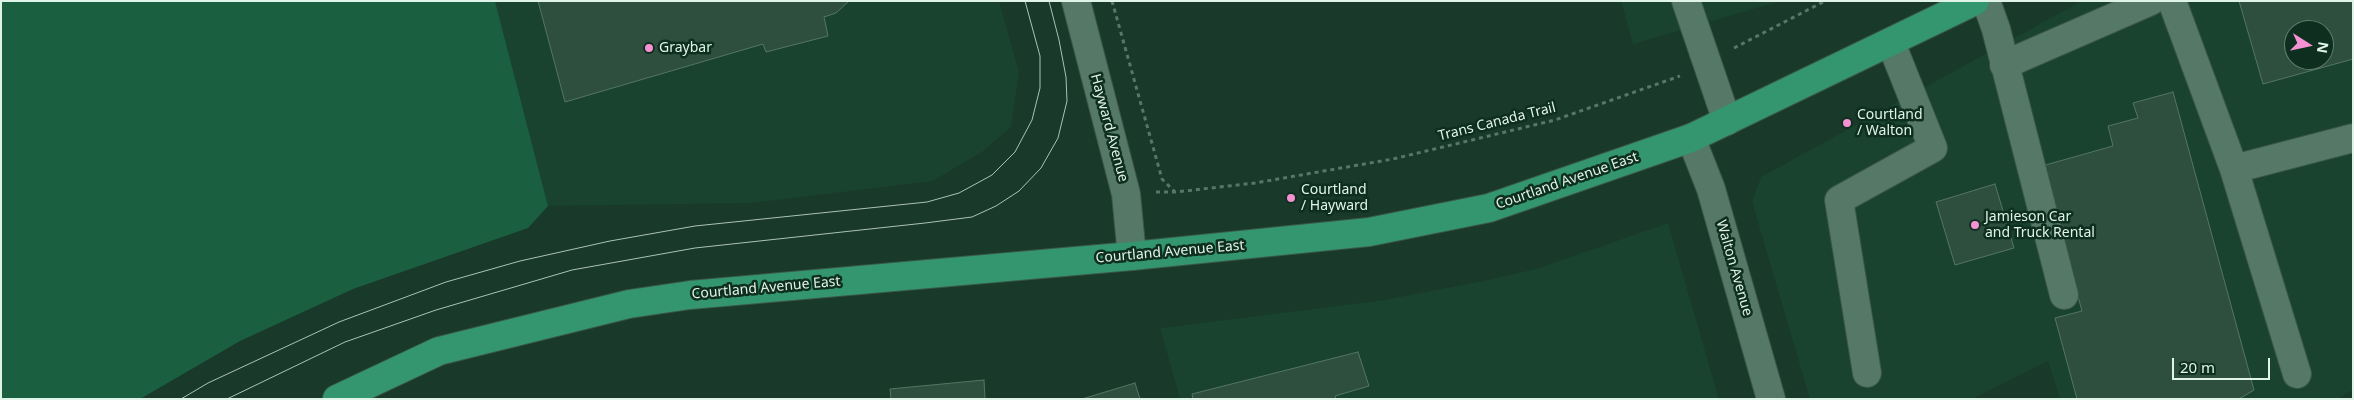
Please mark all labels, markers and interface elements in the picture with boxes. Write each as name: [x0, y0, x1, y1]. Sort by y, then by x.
north arrow: [2284, 20, 2334, 70]
place label: Graybar: [659, 40, 712, 56]
text: N: [2313, 40, 2334, 55]
marker: Graybar: [643, 42, 655, 54]
street label: Hayward Avenue: [1087, 72, 1131, 184]
street label: Trans Canada Trail: [1437, 99, 1557, 145]
place label: Courtland / Walton: [1857, 107, 1923, 140]
marker: Courtland / Walton: [1841, 117, 1853, 129]
street label: Courtland Avenue East: [1494, 149, 1640, 213]
place label: Courtland / Hayward: [1301, 182, 1368, 214]
marker: Courtland / Hayward: [1285, 192, 1297, 204]
place label: Jamieson Car and Truck Rental: [1985, 209, 2095, 242]
street label: Walton Avenue: [1712, 218, 1756, 318]
marker: Jamieson Car and Truck Rental: [1969, 219, 1981, 231]
street label: Courtland Avenue East: [1095, 237, 1245, 267]
street label: Courtland Avenue East: [691, 273, 841, 303]
scale bar: [2174, 348, 2272, 380]
text: 20 m: [2180, 357, 2215, 377]

